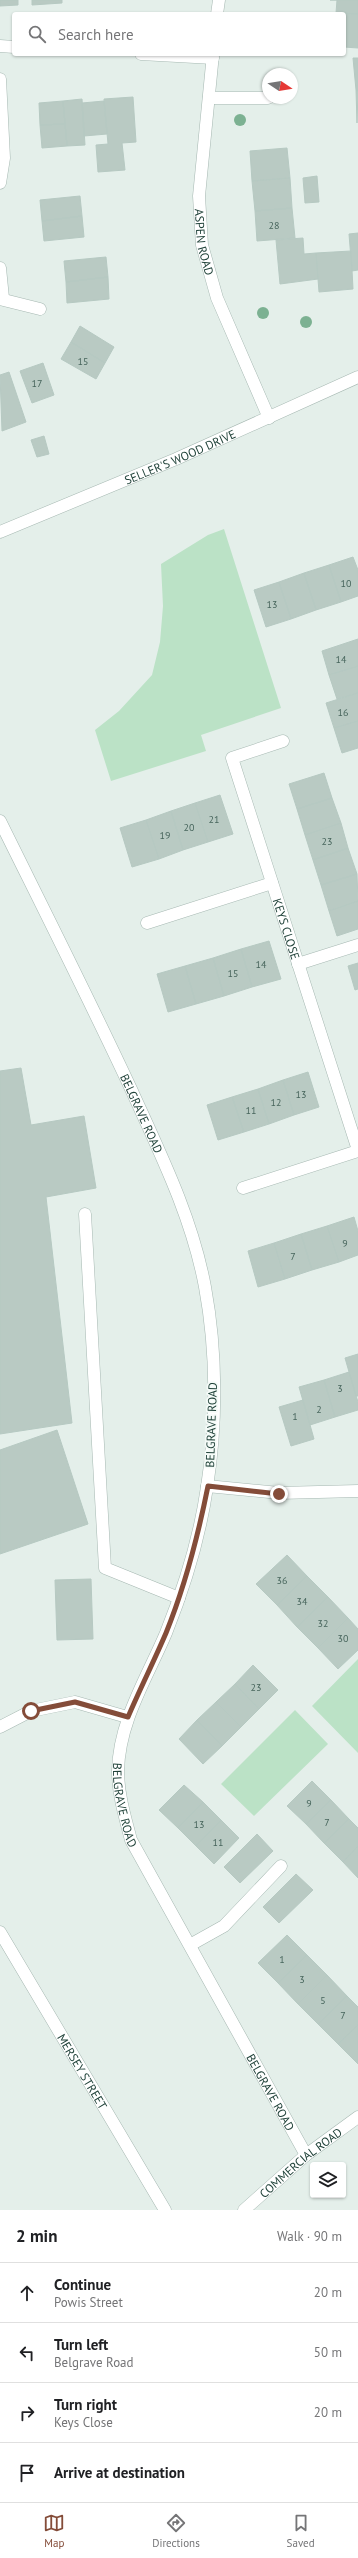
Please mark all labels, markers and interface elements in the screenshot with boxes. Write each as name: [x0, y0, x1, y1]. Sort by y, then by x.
search box: [12, 12, 346, 56]
icon: search: [26, 23, 48, 45]
text: Search here: [58, 25, 134, 44]
north arrow: [262, 68, 298, 104]
street label: ASPEN ROAD: [192, 208, 218, 277]
house number: 28: [269, 219, 279, 232]
house number: 15: [78, 355, 88, 368]
house number: 17: [32, 377, 42, 390]
street label: SELLER'S WOOD DRIVE: [122, 426, 238, 487]
house number: 10: [341, 577, 352, 590]
house number: 13: [267, 598, 277, 611]
house number: 14: [336, 653, 347, 666]
house number: 16: [338, 706, 348, 719]
house number: 21: [209, 813, 219, 826]
house number: 20: [184, 821, 195, 834]
house number: 19: [160, 829, 170, 842]
house number: 23: [322, 835, 332, 848]
street label: KEYS CLOSE: [270, 896, 304, 961]
house number: 14: [256, 958, 267, 971]
house number: 15: [228, 967, 238, 980]
street label: BELGRAVE ROAD: [117, 1071, 167, 1155]
house number: 13: [296, 1088, 306, 1101]
house number: 12: [271, 1096, 281, 1109]
house number: 11: [246, 1104, 256, 1117]
house number: 9: [342, 1237, 348, 1250]
house number: 7: [290, 1250, 296, 1263]
street label: BELGRAVE ROAD: [202, 1382, 220, 1468]
house number: 3: [337, 1382, 343, 1395]
house number: 2: [316, 1403, 322, 1416]
house number: 1: [292, 1410, 298, 1423]
route end: [270, 1485, 288, 1503]
house number: 36: [277, 1574, 287, 1587]
house number: 34: [297, 1595, 308, 1608]
house number: 32: [318, 1617, 328, 1630]
house number: 30: [338, 1632, 349, 1645]
house number: 23: [251, 1681, 261, 1694]
route start: [22, 1702, 40, 1720]
street label: BELGRAVE ROAD: [110, 1763, 141, 1850]
house number: 9: [306, 1797, 312, 1810]
house number: 7: [324, 1816, 330, 1829]
house number: 13: [194, 1818, 204, 1831]
house number: 11: [213, 1836, 223, 1849]
house number: 1: [279, 1953, 285, 1966]
house number: 3: [299, 1973, 305, 1986]
house number: 5: [320, 1994, 326, 2007]
house number: 7: [340, 2009, 346, 2022]
street label: MERSEY STREET: [54, 2031, 111, 2112]
street label: BELGRAVE ROAD: [244, 2051, 298, 2133]
street label: COMMERCIAL ROAD: [256, 2124, 345, 2201]
map controls: [310, 2162, 346, 2198]
button: layers: [310, 2162, 346, 2198]
text: 2 min: [16, 2225, 57, 2247]
text: Walk · 90 m: [277, 2228, 342, 2245]
text: Continue: [54, 2275, 111, 2294]
icon: ahead: [16, 2282, 38, 2304]
text: 20 m: [314, 2284, 342, 2301]
text: Powis Street: [54, 2294, 123, 2311]
text: Turn left: [54, 2335, 108, 2354]
icon: left: [16, 2342, 38, 2364]
text: 50 m: [314, 2344, 342, 2361]
text: Belgrave Road: [54, 2354, 134, 2371]
text: Turn right: [54, 2395, 117, 2414]
icon: right: [16, 2402, 38, 2424]
text: 20 m: [314, 2404, 342, 2421]
text: Keys Close: [54, 2414, 113, 2431]
icon: arrive: [16, 2462, 38, 2484]
text: Arrive at destination: [54, 2463, 185, 2482]
tab: Map: [43, 2512, 65, 2550]
tab: Directions: [152, 2512, 200, 2550]
tab: Saved: [287, 2512, 315, 2550]

